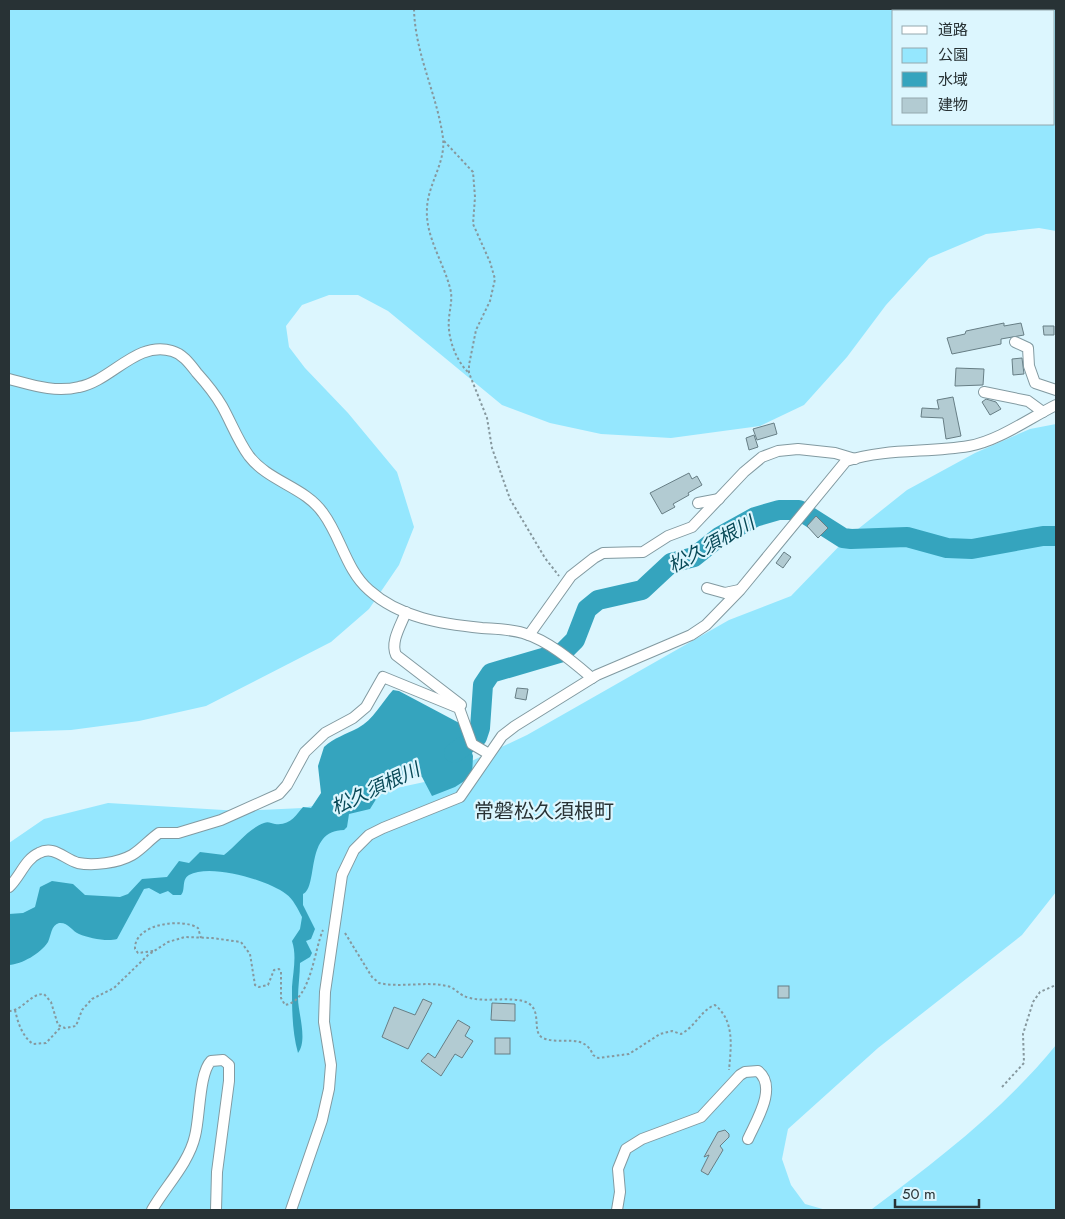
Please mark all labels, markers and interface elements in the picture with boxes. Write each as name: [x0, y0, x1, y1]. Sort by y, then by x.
legend: [892, 10, 1055, 125]
text: 道路: [938, 19, 968, 41]
text: 公園: [938, 44, 968, 66]
text: 水域: [938, 69, 968, 91]
text: 建物: [938, 94, 968, 116]
water label: 松久須根川: [663, 509, 761, 579]
water label: 松久須根川: [326, 755, 426, 821]
district label: 常磐松久須根町: [474, 797, 614, 826]
scale bar: [895, 1176, 979, 1208]
text: 50 m: [902, 1183, 936, 1205]

